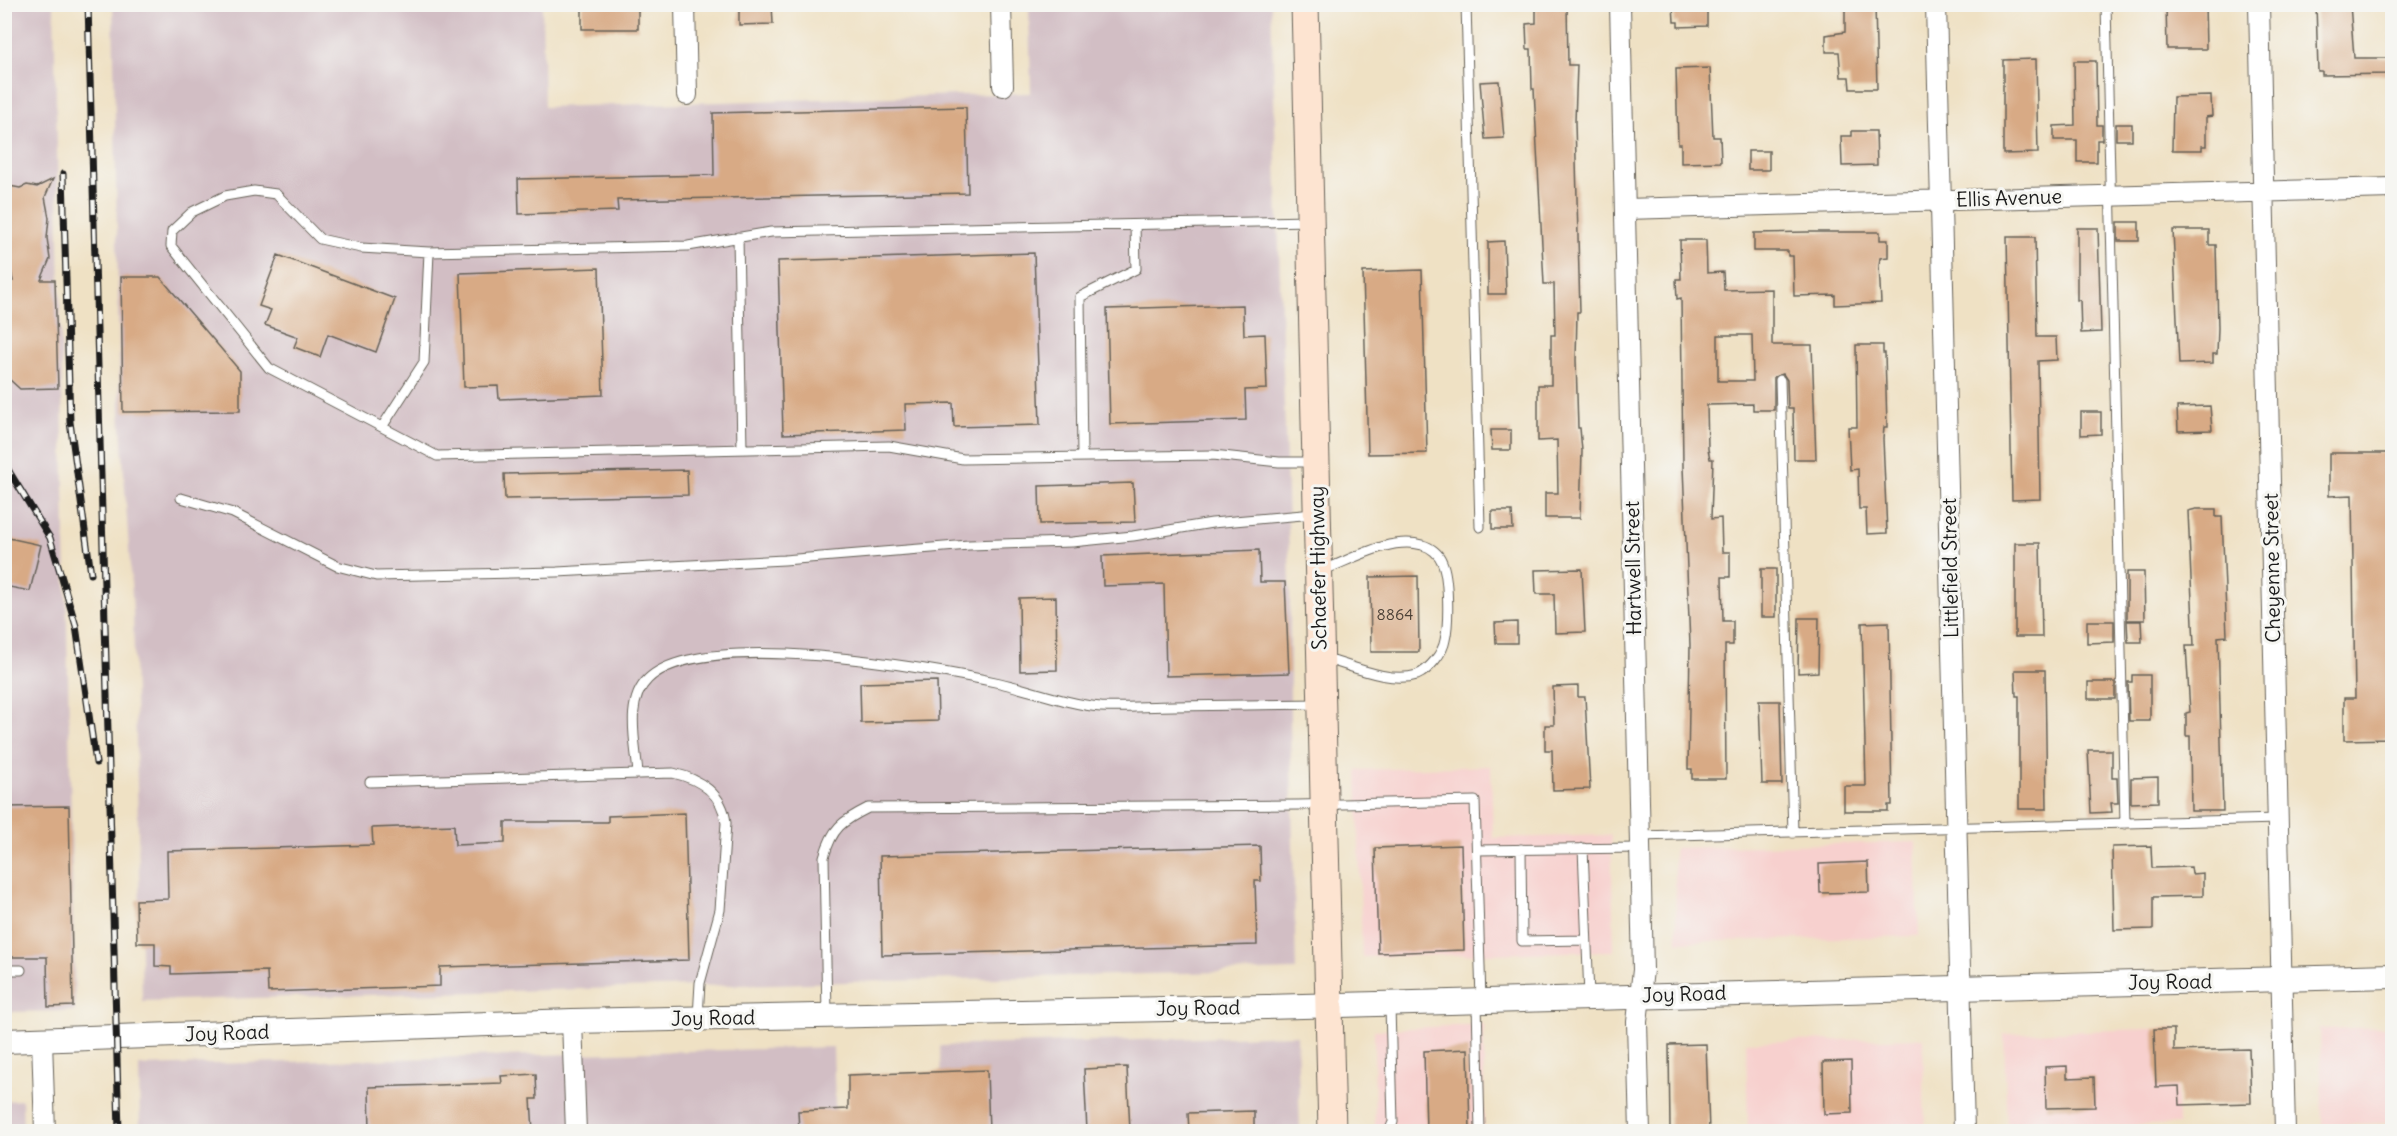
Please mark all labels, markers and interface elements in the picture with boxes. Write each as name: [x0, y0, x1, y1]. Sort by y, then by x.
street label: Ellis Avenue: [1956, 183, 2062, 212]
street label: Schaefer Highway: [1304, 486, 1331, 650]
street label: Cheyenne Street: [2258, 493, 2285, 643]
street label: Littlefield Street: [1936, 497, 1963, 638]
street label: Hartwell Street: [1619, 500, 1646, 635]
house number: 8864: [1377, 604, 1413, 624]
street label: Joy Road: [2128, 968, 2213, 995]
street label: Joy Road: [1641, 980, 1727, 1007]
street label: Joy Road: [1156, 994, 1241, 1021]
street label: Joy Road: [671, 1004, 756, 1031]
street label: Joy Road: [184, 1019, 270, 1046]

